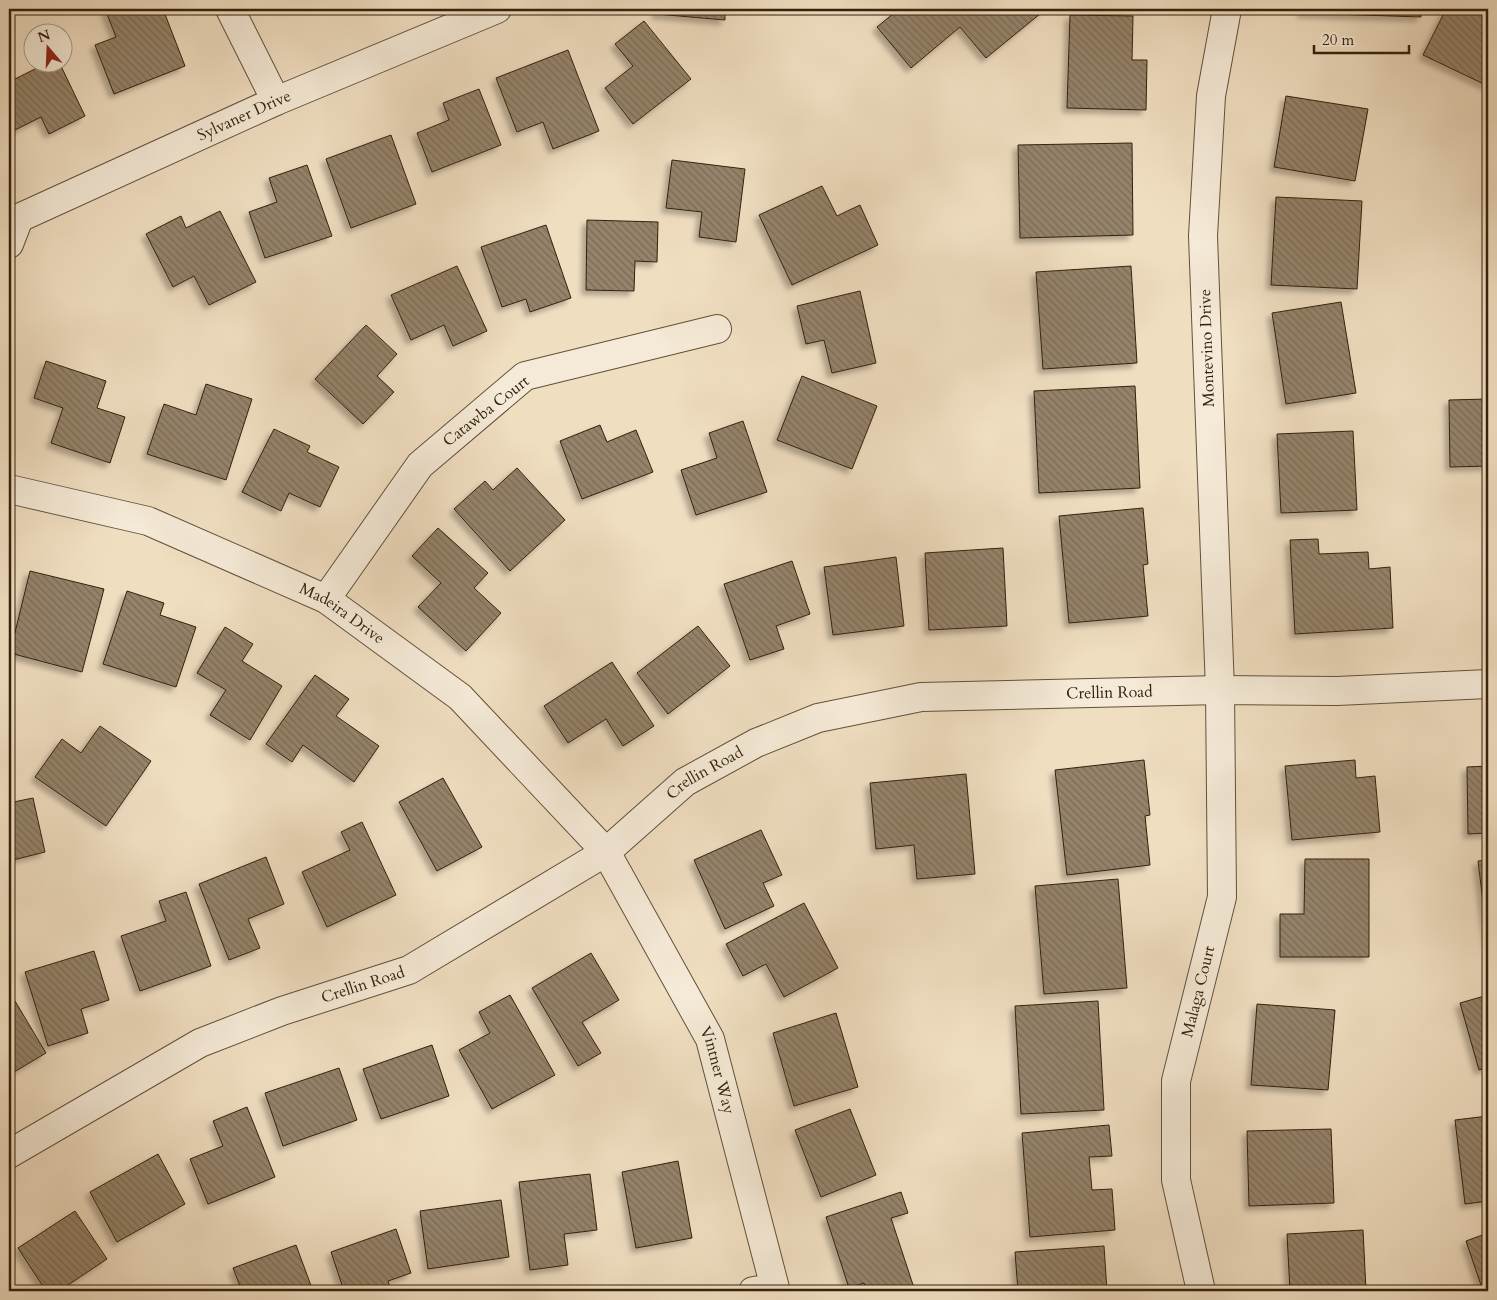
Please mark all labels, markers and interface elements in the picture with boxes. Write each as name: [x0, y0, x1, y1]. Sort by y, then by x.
north arrow: [22, 22, 72, 72]
scale bar: [1314, 22, 1410, 54]
text: N: [35, 25, 53, 47]
text: 20 m: [1322, 30, 1354, 50]
street label: Sylvaner Drive: [194, 85, 294, 146]
street label: Montevino Drive: [1194, 288, 1220, 408]
street label: Catawba Court: [438, 370, 534, 452]
street label: Madeira Drive: [296, 578, 389, 649]
street label: Crellin Road: [1066, 681, 1153, 705]
street label: Crellin Road: [661, 741, 747, 805]
street label: Malaga Court: [1176, 943, 1220, 1040]
street label: Crellin Road: [318, 961, 408, 1009]
street label: Vintner Way: [694, 1022, 740, 1117]

